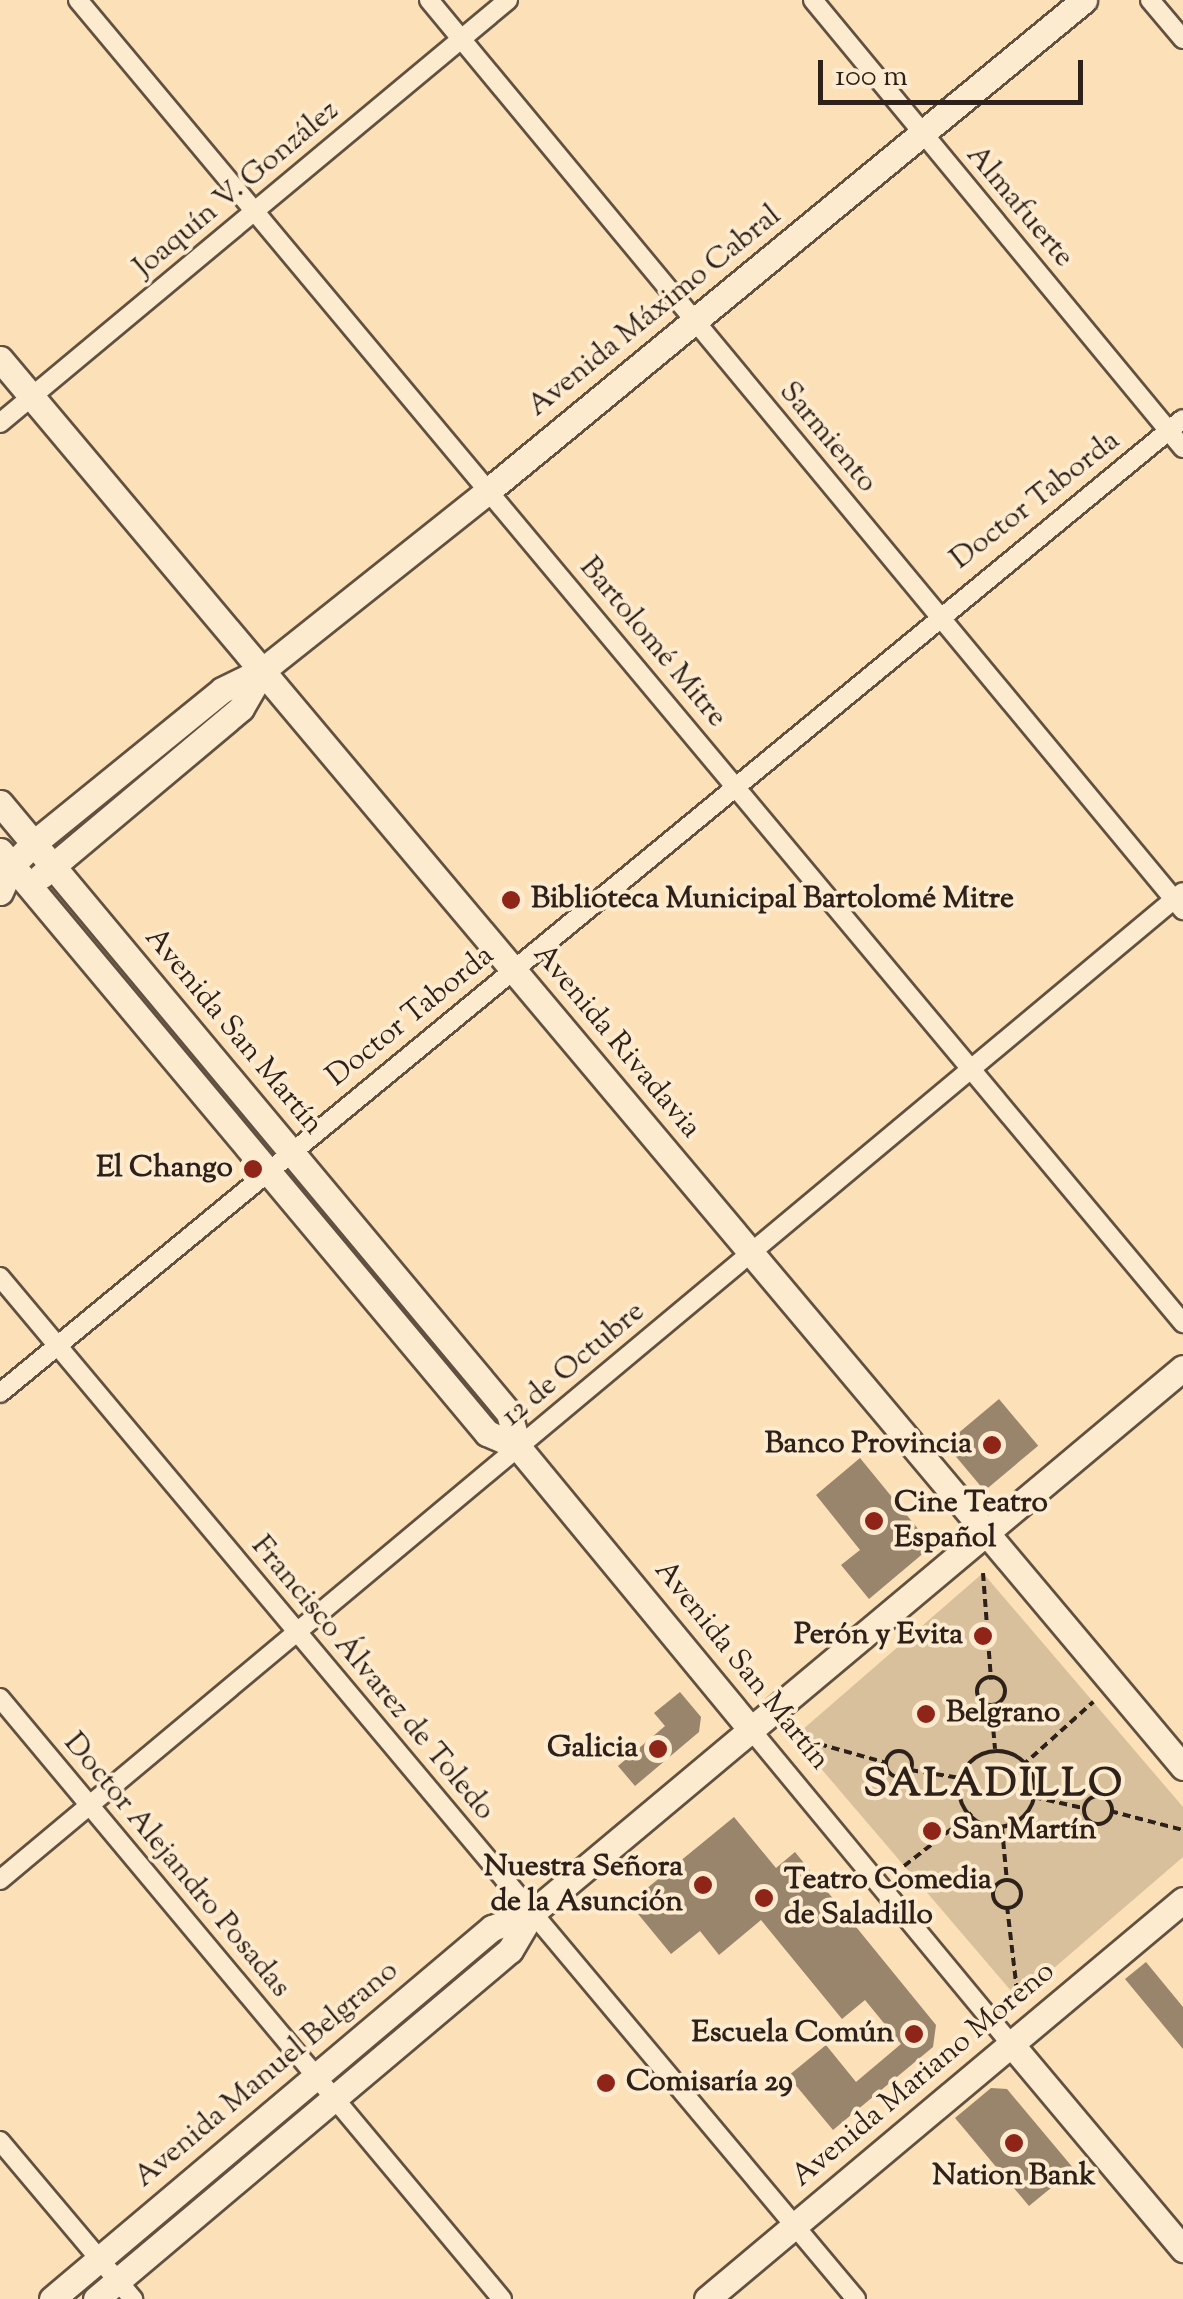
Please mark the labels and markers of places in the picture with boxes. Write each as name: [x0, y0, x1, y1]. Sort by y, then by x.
place label: Biblioteca Municipal Bartolomé Mitre: [531, 882, 1014, 918]
marker: Biblioteca Municipal Bartolomé Mitre: [500, 889, 522, 911]
place label: El Chango: [96, 1151, 233, 1187]
marker: El Chango: [242, 1158, 264, 1180]
place label: Banco Provincia: [765, 1427, 972, 1463]
marker: Banco Provincia: [981, 1434, 1003, 1456]
place label: Cine Teatro Español: [894, 1486, 1048, 1556]
marker: Cine Teatro Español: [863, 1510, 885, 1532]
place label: Perón y Evita: [794, 1618, 963, 1654]
marker: Perón y Evita: [972, 1625, 994, 1647]
place label: Belgrano: [946, 1696, 1060, 1732]
marker: Belgrano: [915, 1703, 937, 1725]
place label: Galicia: [547, 1731, 638, 1767]
marker: Galicia: [647, 1738, 669, 1760]
place label: San Martín: [952, 1813, 1097, 1849]
marker: San Martín: [921, 1820, 943, 1842]
place label: Nuestra Señora de la Asunción: [484, 1850, 683, 1920]
place label: Teatro Comedia de Saladillo: [784, 1863, 992, 1934]
marker: Nuestra Señora de la Asunción: [692, 1874, 714, 1896]
marker: Teatro Comedia de Saladillo: [753, 1887, 775, 1909]
place label: Escuela Común: [692, 2016, 894, 2052]
marker: Escuela Común: [903, 2023, 925, 2045]
place label: Comisaría 29: [626, 2065, 793, 2101]
marker: Comisaría 29: [595, 2072, 617, 2094]
marker: Nation Bank: [1003, 2132, 1025, 2154]
place label: Nation Bank: [932, 2159, 1096, 2195]

